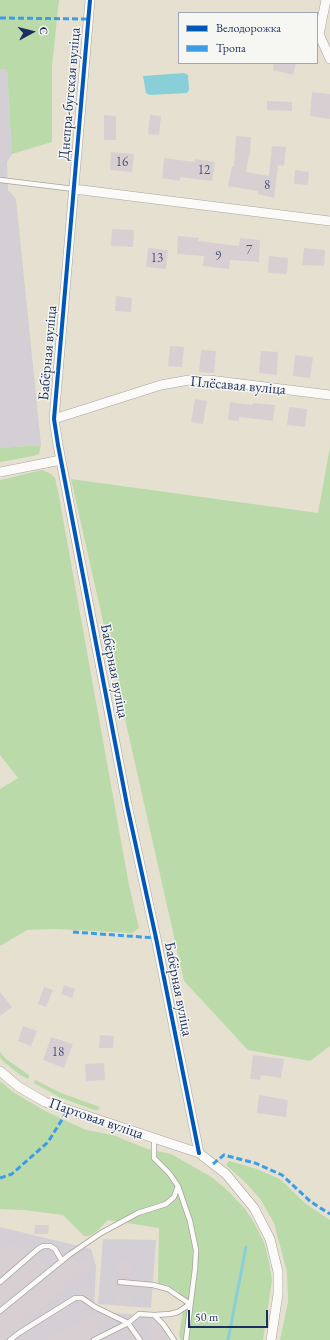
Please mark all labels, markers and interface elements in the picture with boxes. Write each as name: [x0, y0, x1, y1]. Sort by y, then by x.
north arrow: [12, 12, 52, 52]
legend: [178, 12, 318, 64]
text: Велодорожка: [216, 20, 281, 36]
text: С: [36, 26, 51, 35]
street label: Днепра-бугская вуліца: [55, 27, 85, 161]
text: Тропа: [216, 40, 246, 56]
house number: 16: [116, 154, 128, 170]
house number: 12: [198, 162, 210, 178]
house number: 8: [264, 177, 270, 193]
house number: 7: [246, 242, 252, 258]
house number: 9: [215, 248, 221, 264]
house number: 13: [151, 250, 163, 266]
street label: Бабёрная вуліца: [35, 305, 61, 401]
street label: Плёсавая вуліца: [189, 373, 287, 399]
street label: Бабёрная вуліца: [96, 622, 132, 720]
street label: Бабёрная вуліца: [160, 940, 196, 1038]
house number: 18: [52, 1044, 64, 1060]
street label: Партовая вуліца: [46, 1094, 146, 1144]
scale bar: [190, 1302, 270, 1328]
text: 50 m: [195, 1309, 218, 1325]

